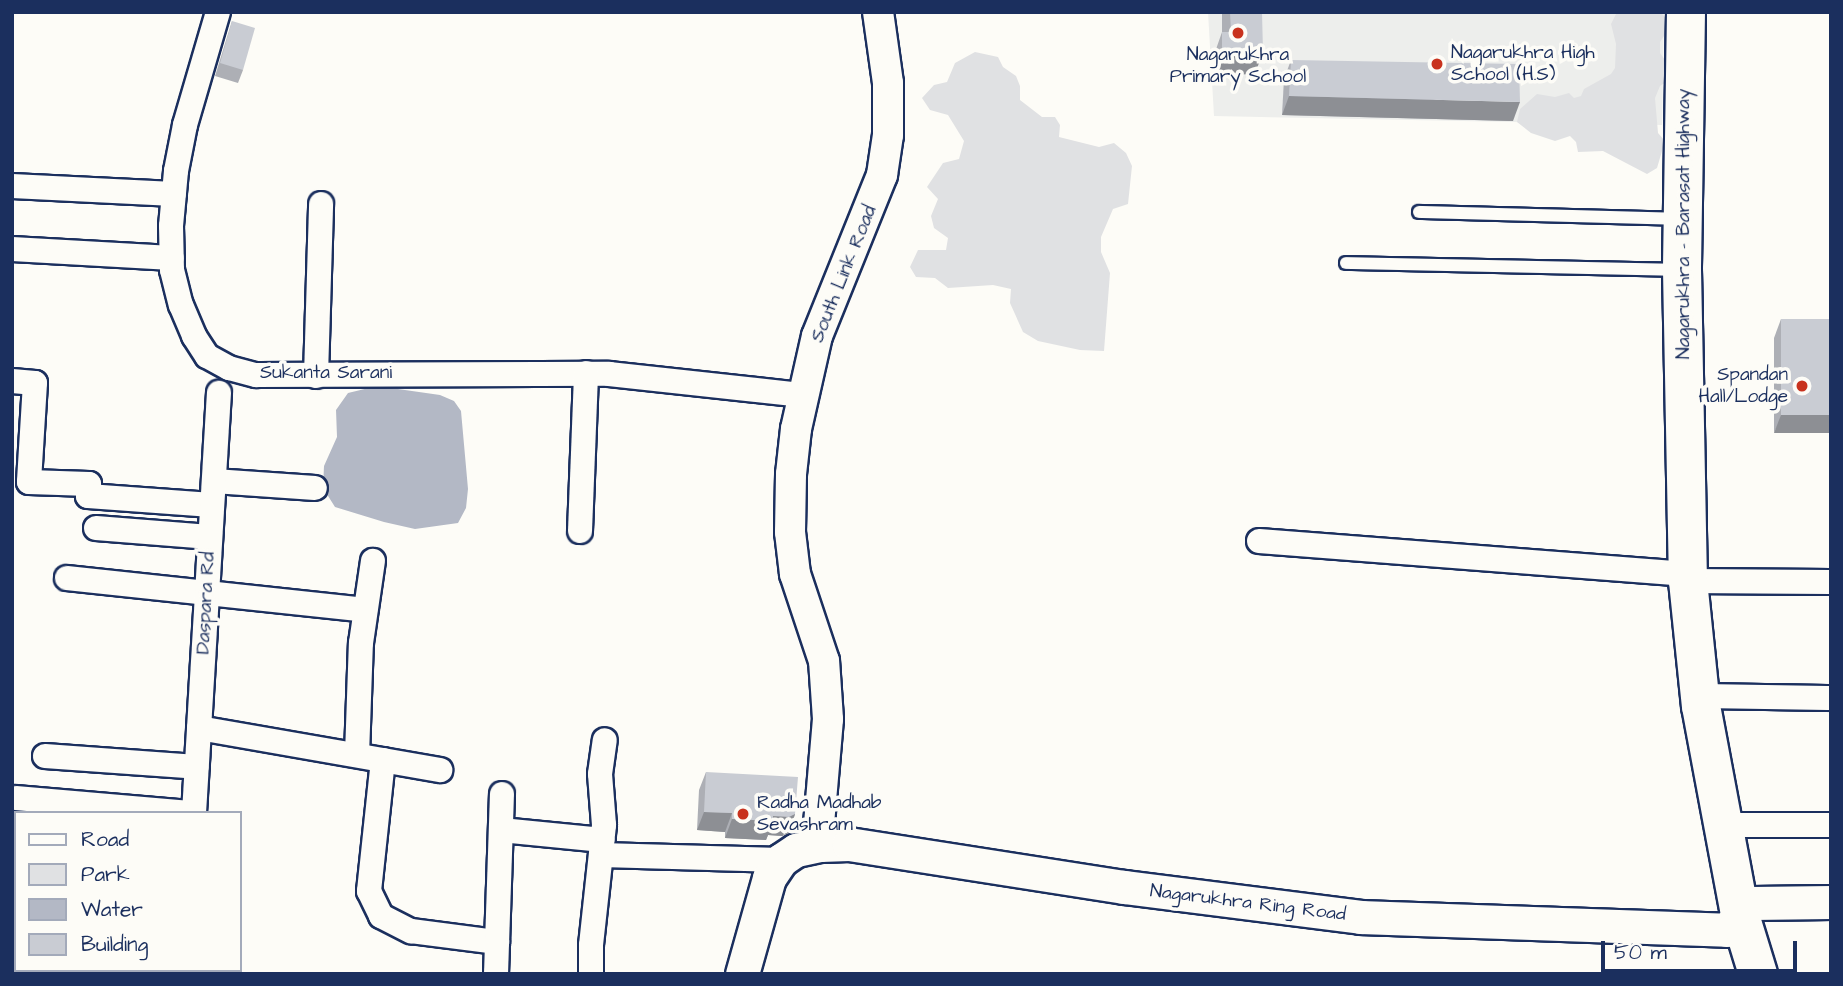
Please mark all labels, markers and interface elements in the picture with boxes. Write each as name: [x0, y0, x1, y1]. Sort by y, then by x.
marker: Nagarukhra Primary School: [1230, 25, 1246, 41]
place label: Nagarukhra High School (H.S): [1451, 42, 1595, 86]
place label: Nagarukhra Primary School: [1170, 44, 1306, 88]
marker: Nagarukhra High School (H.S): [1429, 56, 1445, 72]
street label: Nagarukhra - Barasat Highway: [1673, 89, 1695, 359]
street label: South Link Road: [806, 202, 882, 346]
street label: Sukanta Sarani: [260, 362, 392, 384]
place label: Spandan Hall/Lodge: [1699, 364, 1788, 408]
marker: Spandan Hall/Lodge: [1794, 378, 1810, 394]
street label: Daspara Rd: [192, 551, 220, 655]
place label: Radha Madhab Sevashram: [757, 792, 882, 836]
marker: Radha Madhab Sevashram: [735, 806, 751, 822]
legend: [14, 811, 242, 972]
text: Road: [81, 825, 129, 854]
text: Park: [81, 860, 130, 889]
street label: Nagarukhra Ring Road: [1149, 880, 1347, 926]
text: Water: [81, 895, 143, 924]
scale bar: [1605, 926, 1801, 970]
text: Building: [81, 930, 148, 959]
text: 50 m: [1614, 938, 1667, 967]

